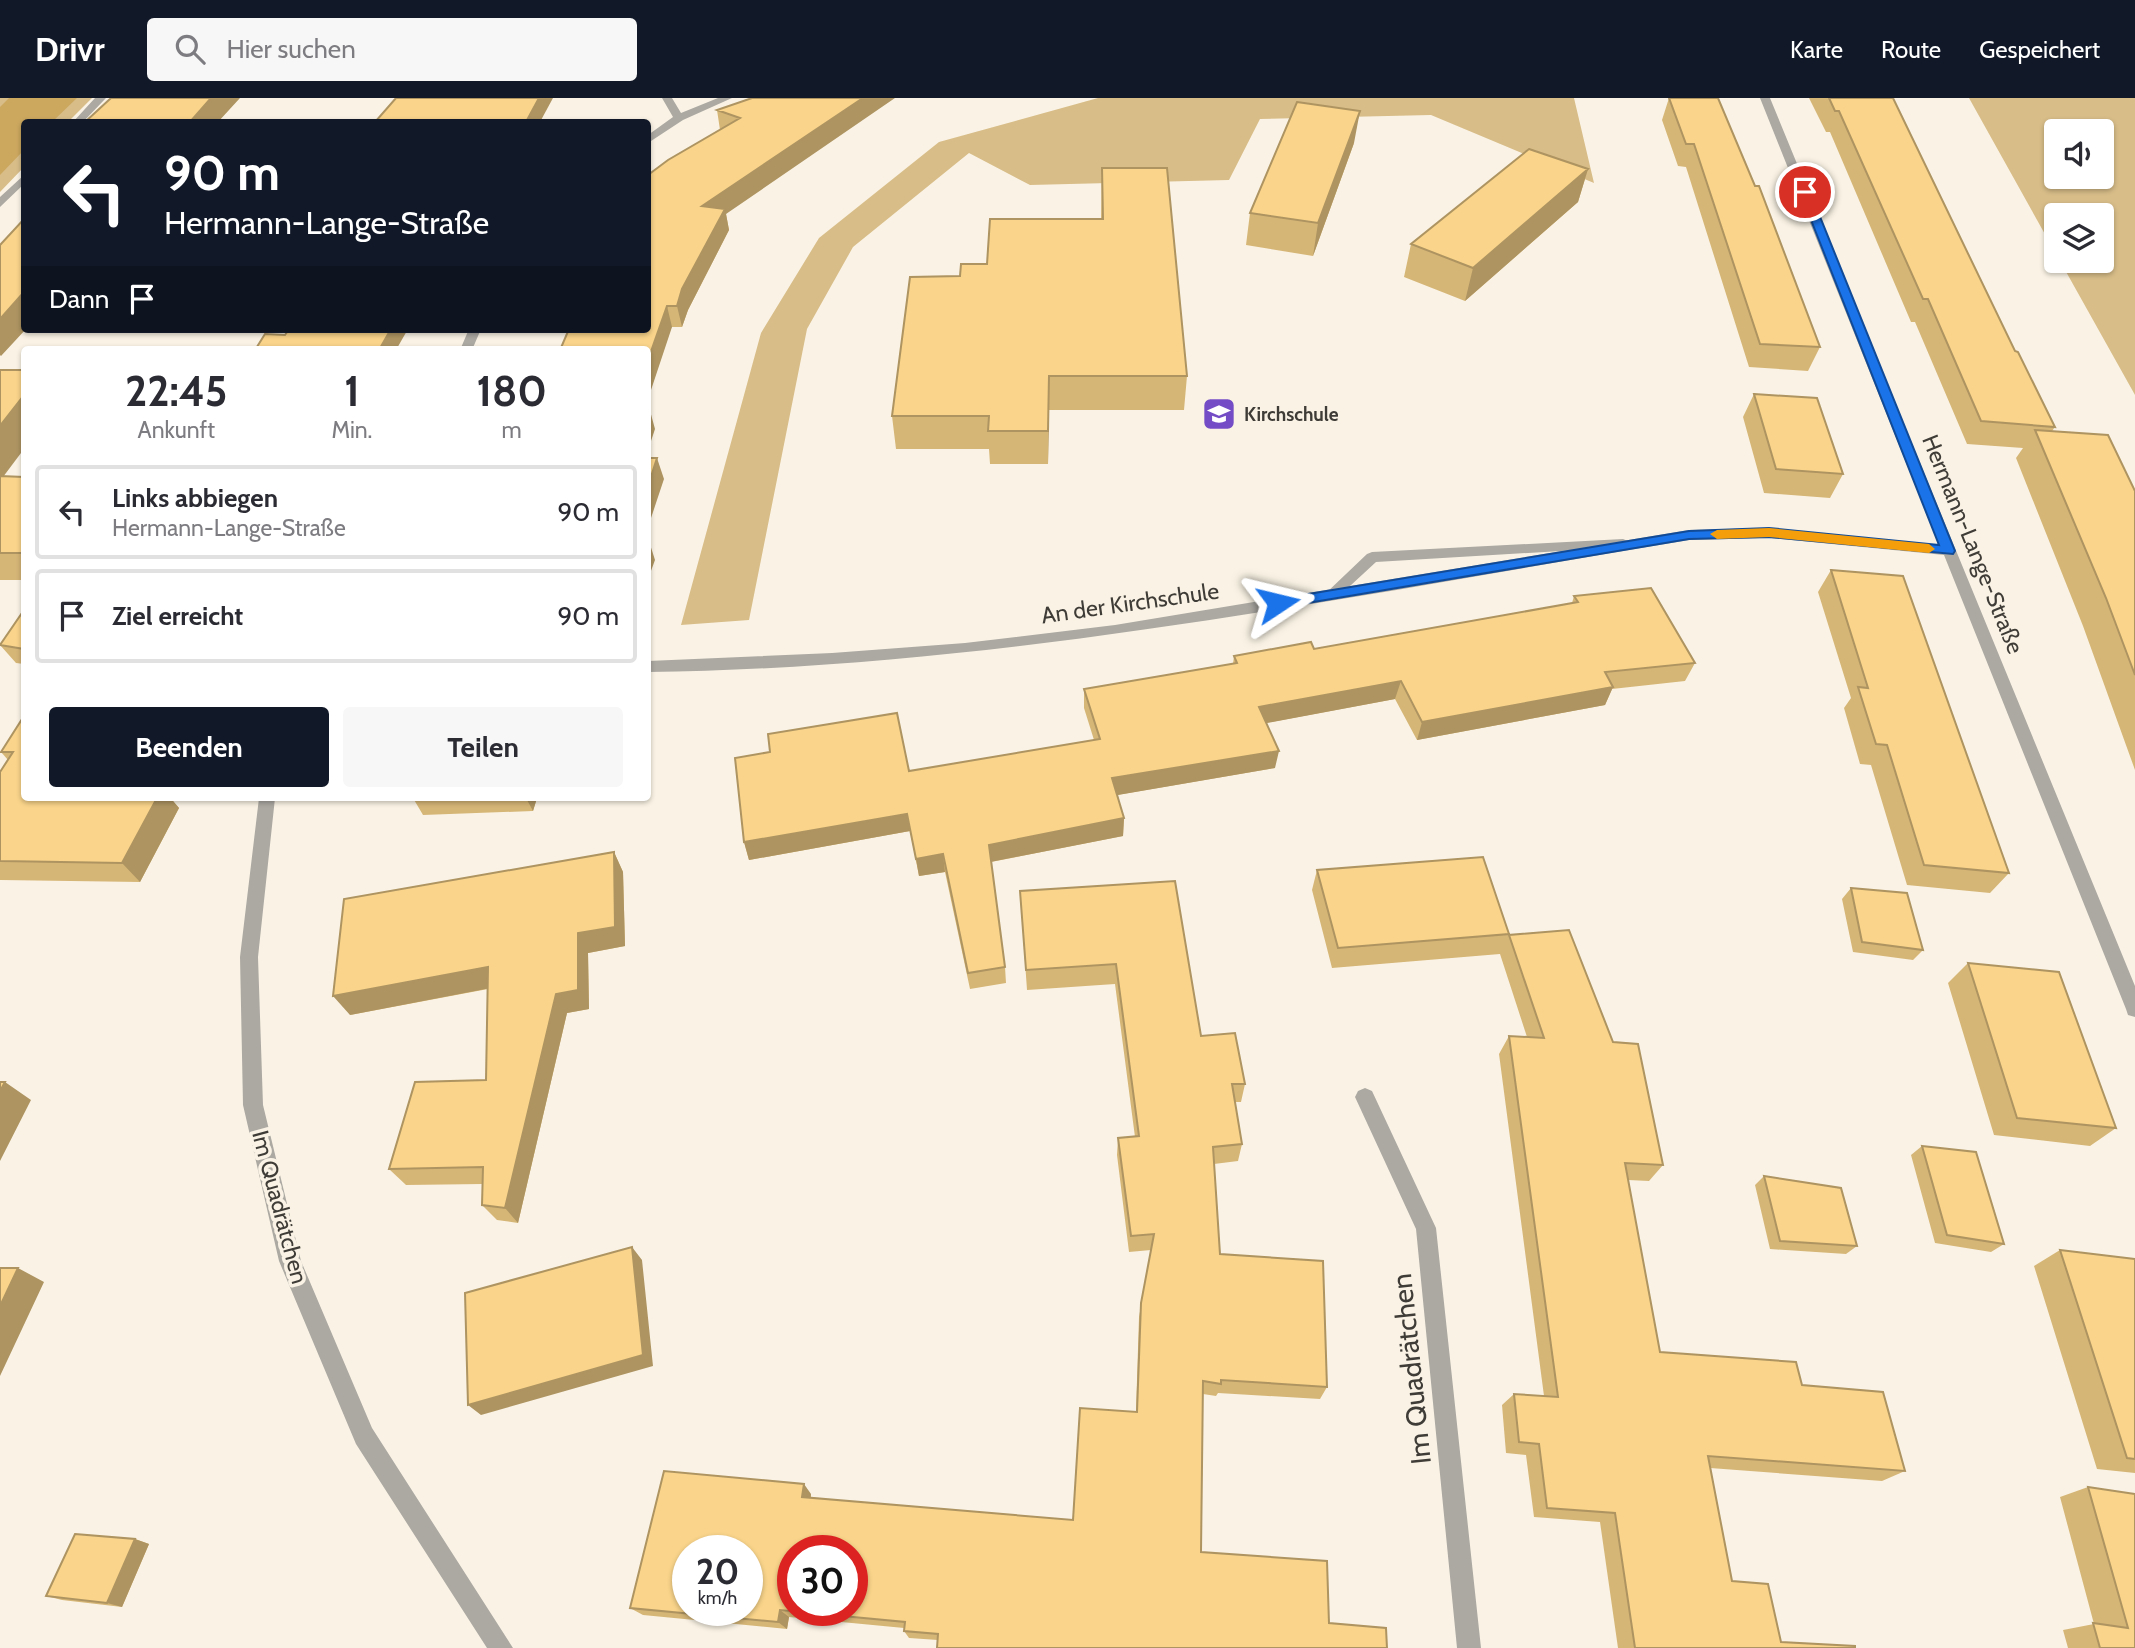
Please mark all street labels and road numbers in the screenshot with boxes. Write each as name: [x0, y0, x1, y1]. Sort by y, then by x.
street label: Hermann-Lange-Straße: [1916, 430, 2030, 658]
street label: An der Kirchschule: [1039, 577, 1221, 629]
street label: Im Quadrätchen: [246, 1127, 314, 1287]
street label: Im Quadrätchen: [1384, 1272, 1438, 1466]

